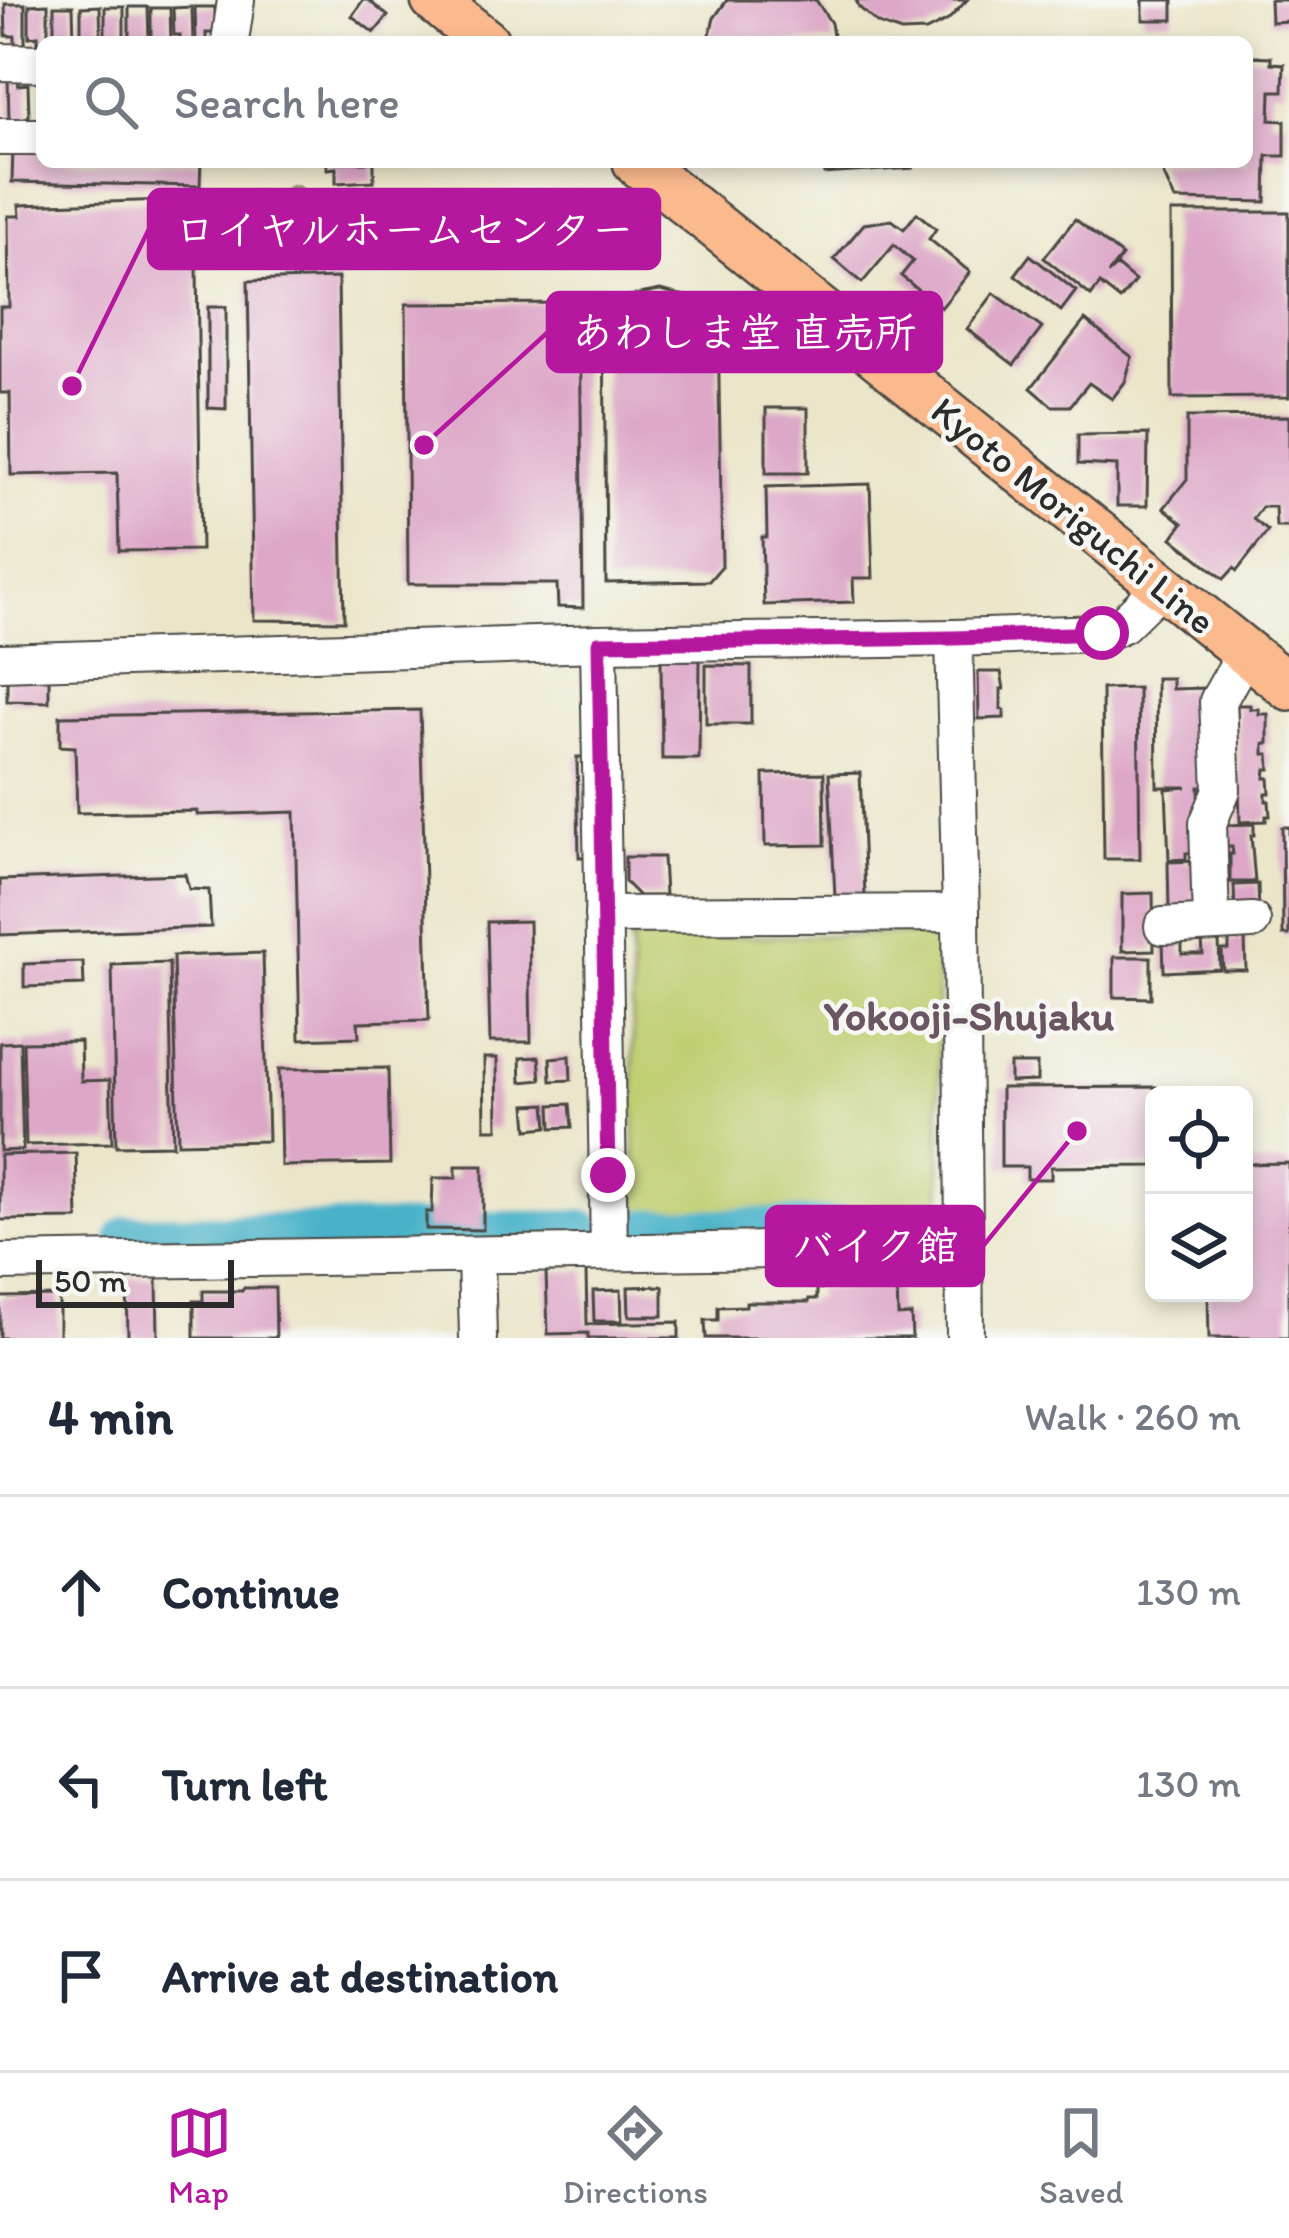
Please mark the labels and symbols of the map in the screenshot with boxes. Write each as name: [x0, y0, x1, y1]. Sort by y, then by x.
callout: ロイヤルホームセンター: [149, 190, 659, 268]
text: ロイヤルホームセンター: [174, 204, 634, 255]
callout: あわしま堂 直売所: [548, 293, 941, 371]
text: あわしま堂 直売所: [571, 307, 917, 358]
street label: Kyoto Moriguchi Line: [922, 387, 1225, 644]
route start: [1075, 606, 1129, 660]
district label: Yokooji-Shujaku: [824, 990, 1114, 1041]
route end: [581, 1148, 635, 1202]
callout: バイク館: [767, 1207, 983, 1285]
text: バイク館: [791, 1220, 959, 1271]
scale bar: [36, 1254, 234, 1307]

